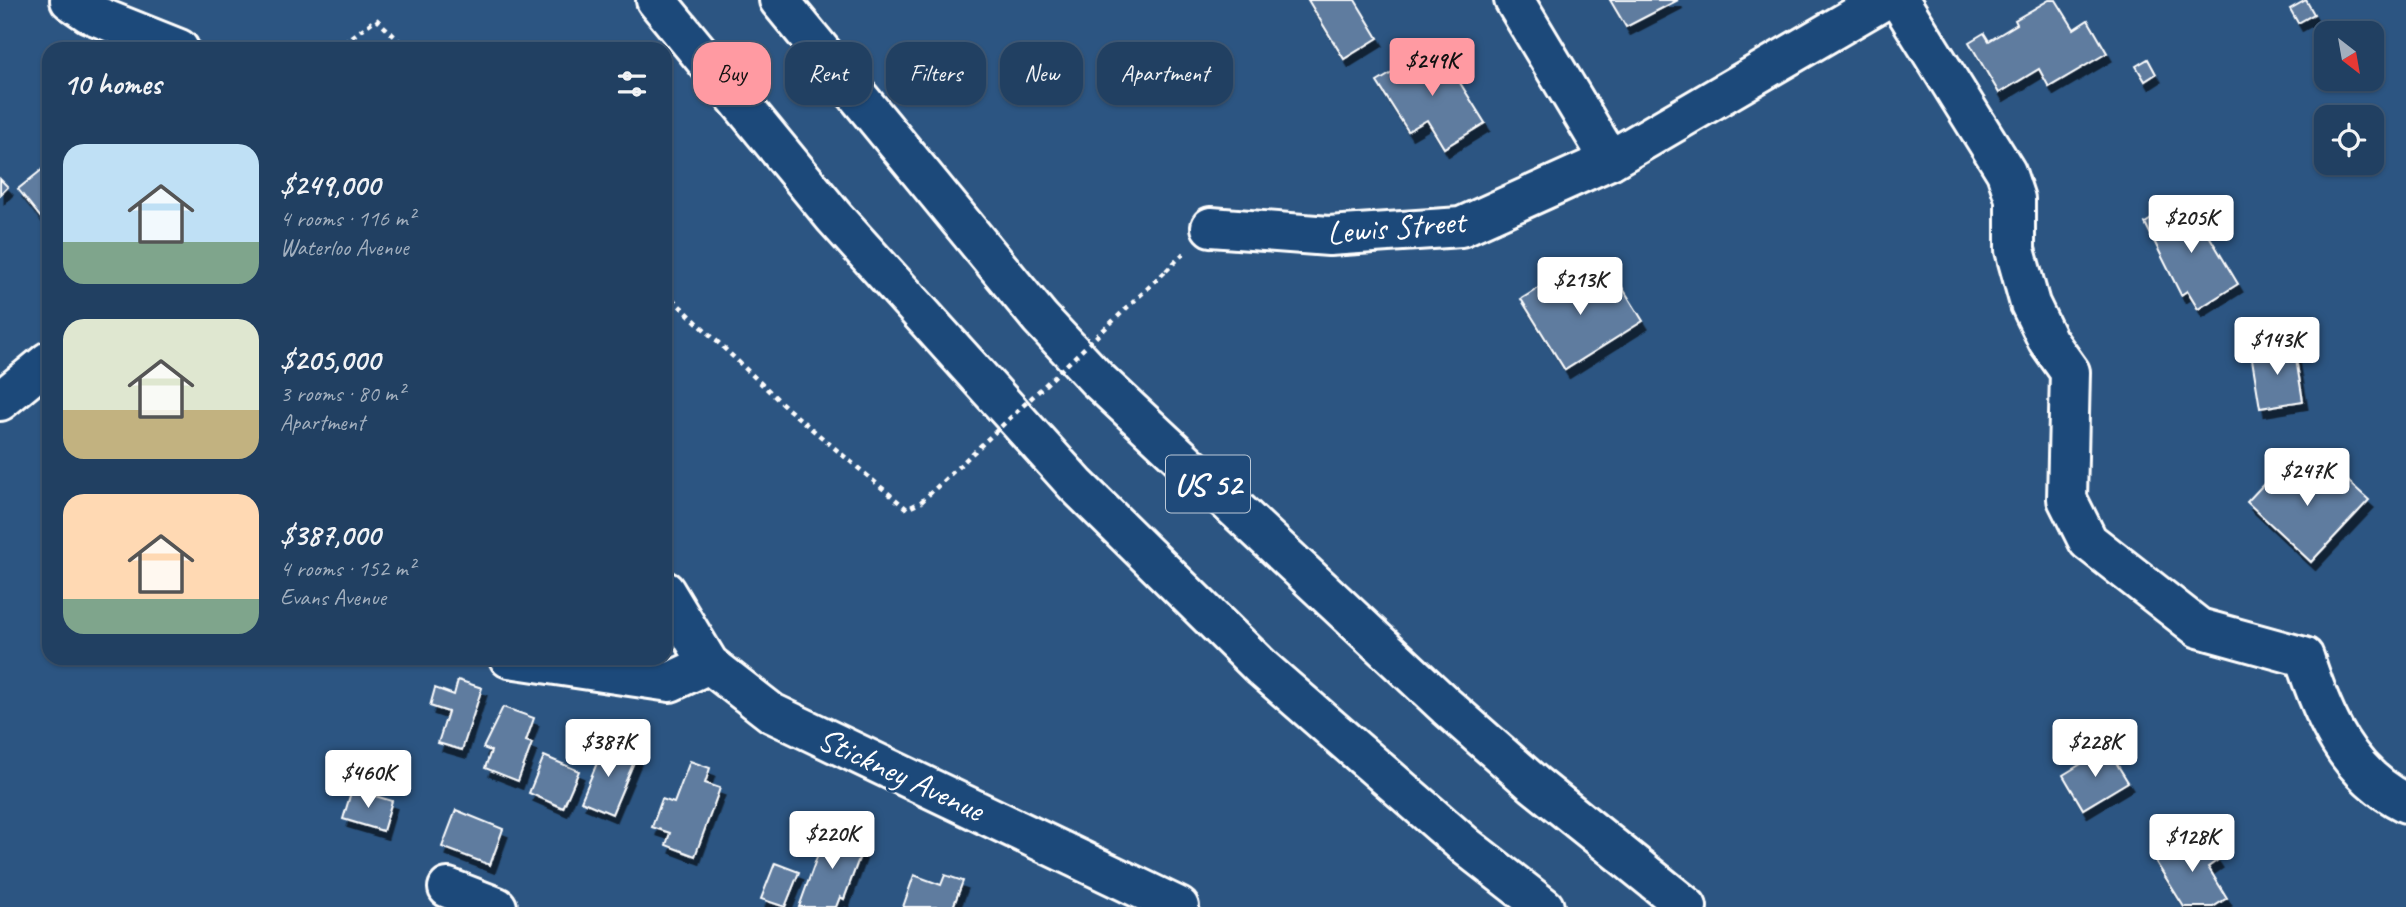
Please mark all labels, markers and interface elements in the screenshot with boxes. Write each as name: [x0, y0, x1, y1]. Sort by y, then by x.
north arrow: [2314, 21, 2384, 91]
map controls: [2314, 21, 2384, 175]
pin: $249K: [1383, 38, 1481, 98]
chip: Buy: [693, 42, 771, 105]
chip: Rent: [785, 42, 872, 105]
chip: Filters: [886, 42, 986, 105]
chip: New: [1000, 42, 1083, 105]
chip: Apartment: [1097, 42, 1233, 105]
text: $249K: [1406, 46, 1458, 75]
text: 10 homes: [63, 65, 161, 103]
icon: filters: [613, 65, 651, 103]
button: locate: [2314, 105, 2384, 175]
text: $249,000: [280, 166, 380, 204]
icon: home: [119, 172, 203, 256]
pin: $205K: [2142, 196, 2240, 255]
street label: Lewis Street: [1325, 200, 1470, 254]
text: $205K: [2165, 203, 2217, 232]
text: 4 rooms · 116 m²: [280, 204, 415, 233]
text: Waterloo Avenue: [280, 233, 409, 262]
pin: $213K: [1531, 258, 1629, 317]
text: $213K: [1553, 265, 1607, 294]
pin: $143K: [2228, 318, 2326, 377]
text: $143K: [2250, 325, 2304, 354]
text: $205,000: [280, 341, 380, 379]
icon: home: [119, 347, 203, 431]
text: 3 rooms · 80 m²: [280, 379, 404, 408]
text: Apartment: [280, 408, 365, 437]
pin: $247K: [2258, 448, 2356, 508]
road number: US 52: [1166, 456, 1250, 512]
text: $247K: [2281, 456, 2334, 485]
text: $387,000: [280, 516, 380, 554]
icon: home: [119, 522, 203, 606]
text: 4 rooms · 152 m²: [280, 554, 415, 583]
text: Evans Avenue: [280, 583, 386, 612]
street label: Stickney Avenue: [811, 717, 993, 832]
pin: $387K: [559, 720, 657, 779]
pin: $228K: [2046, 720, 2144, 779]
text: $387K: [582, 727, 635, 756]
text: $228K: [2068, 727, 2122, 756]
pin: $460K: [319, 750, 417, 810]
text: $460K: [341, 758, 395, 787]
pin: $220K: [783, 812, 881, 871]
pin: $128K: [2143, 814, 2241, 874]
text: $220K: [805, 819, 859, 848]
text: $128K: [2165, 822, 2219, 851]

